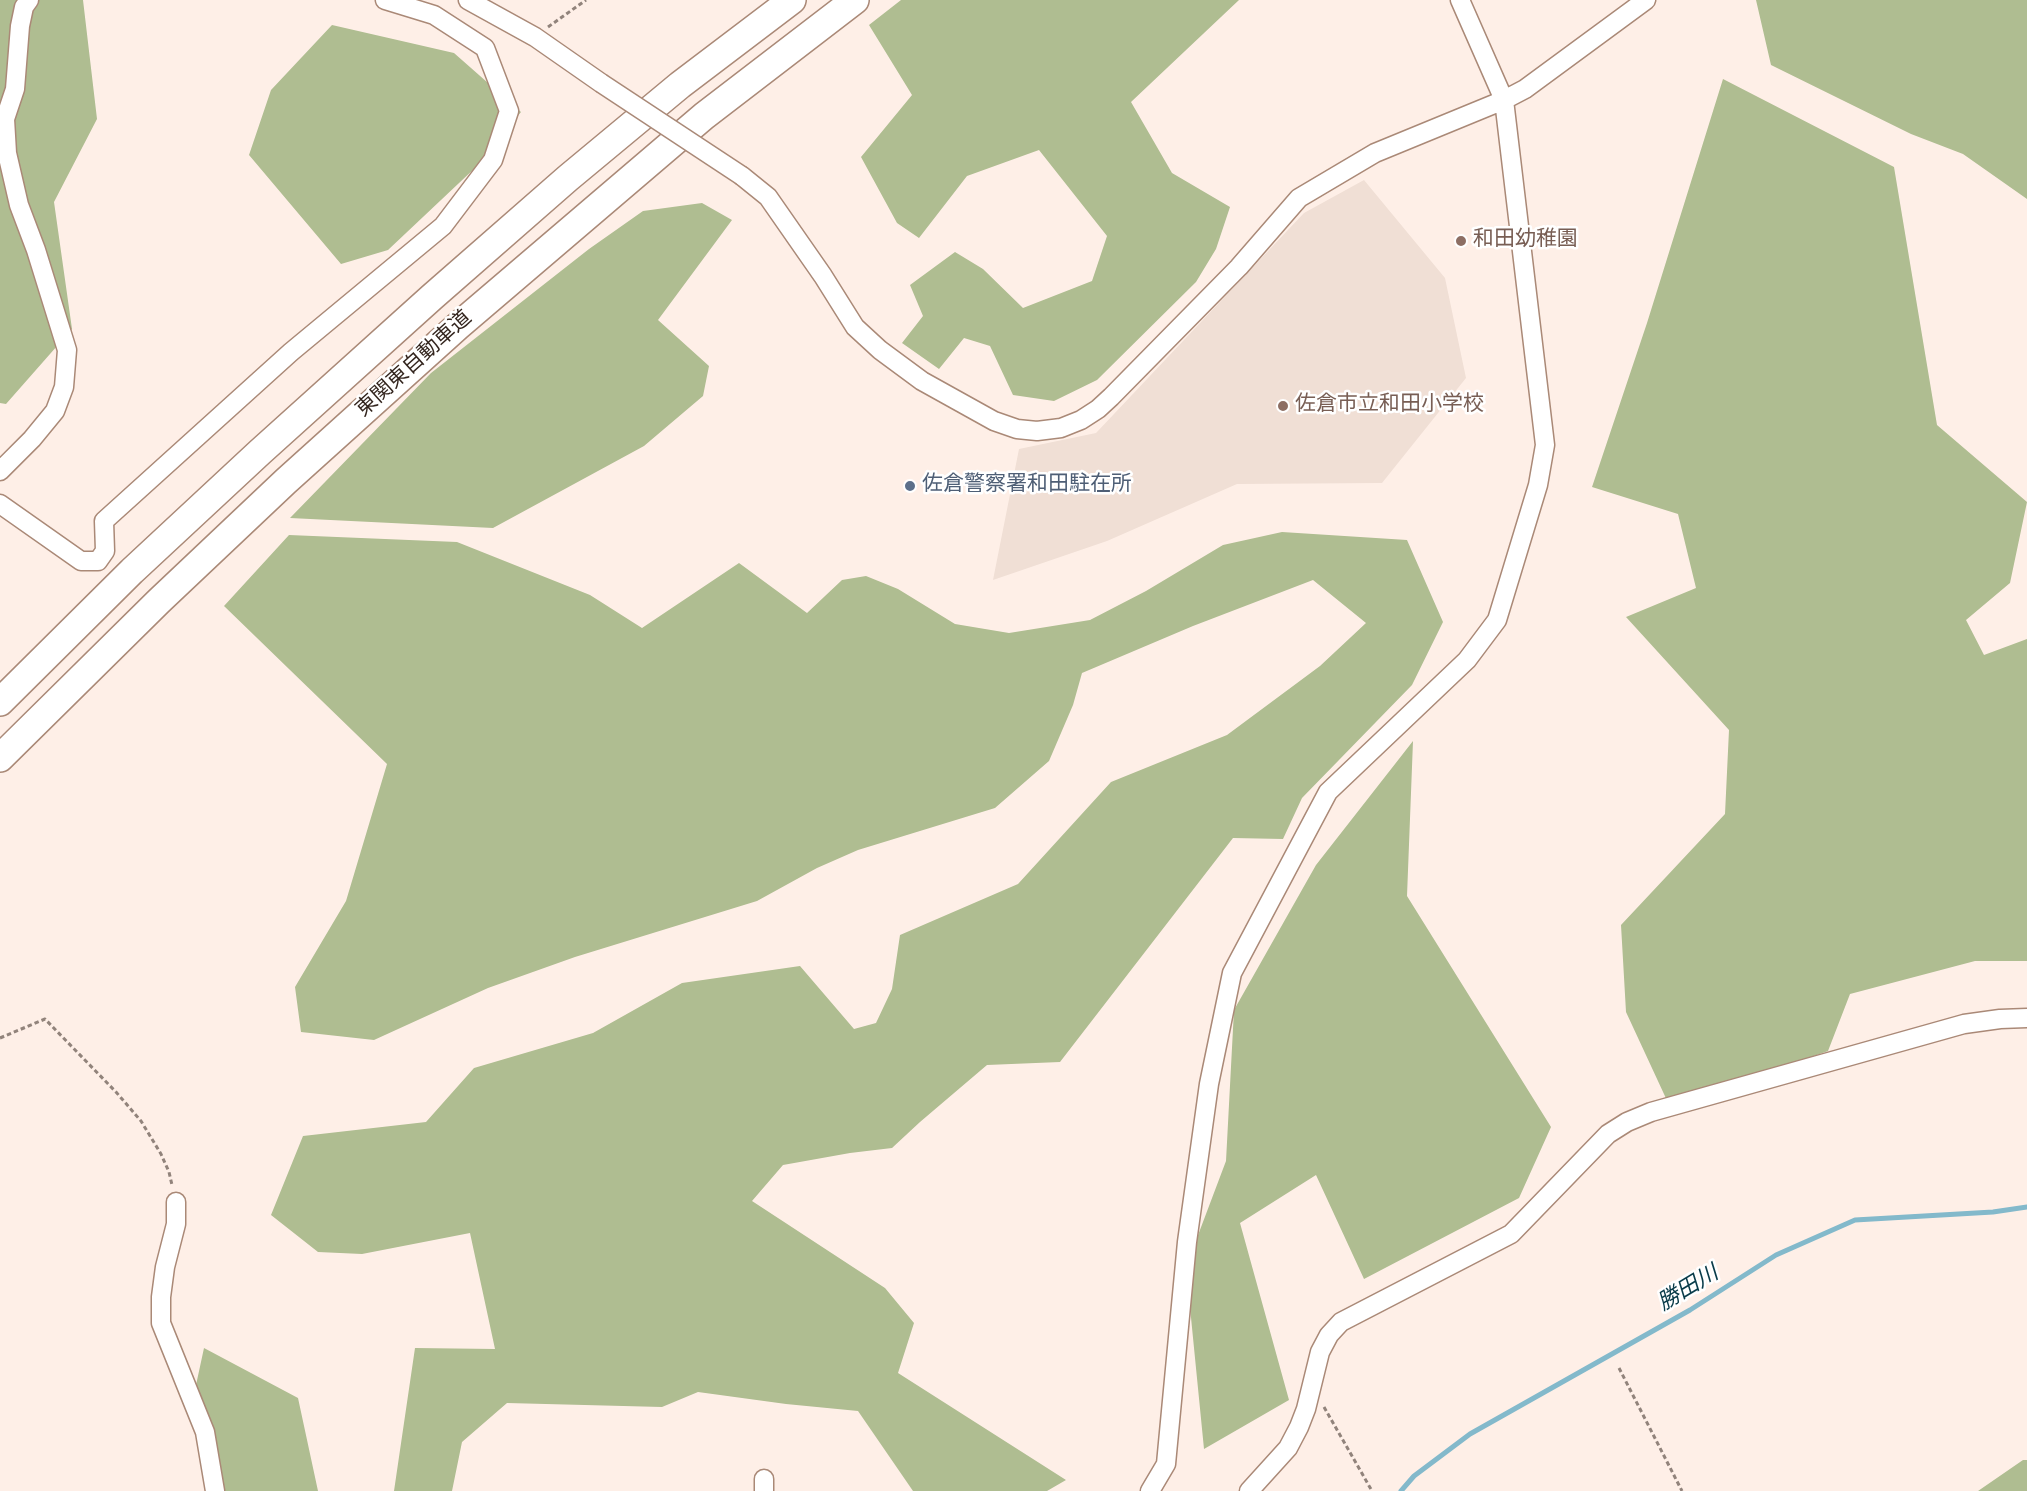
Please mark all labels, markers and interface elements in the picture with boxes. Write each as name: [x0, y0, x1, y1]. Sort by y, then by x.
place label: 和田幼稚園: [1473, 228, 1578, 254]
marker: 和田幼稚園: [1454, 234, 1468, 248]
street label: 東関東自動車道: [352, 306, 478, 424]
place label: 佐倉市立和田小学校: [1295, 393, 1484, 419]
marker: 佐倉市立和田小学校: [1276, 399, 1290, 413]
place label: 佐倉警察署和田駐在所: [922, 473, 1132, 499]
marker: 佐倉警察署和田駐在所: [903, 479, 917, 493]
water label: 勝田川: [1654, 1262, 1724, 1318]

